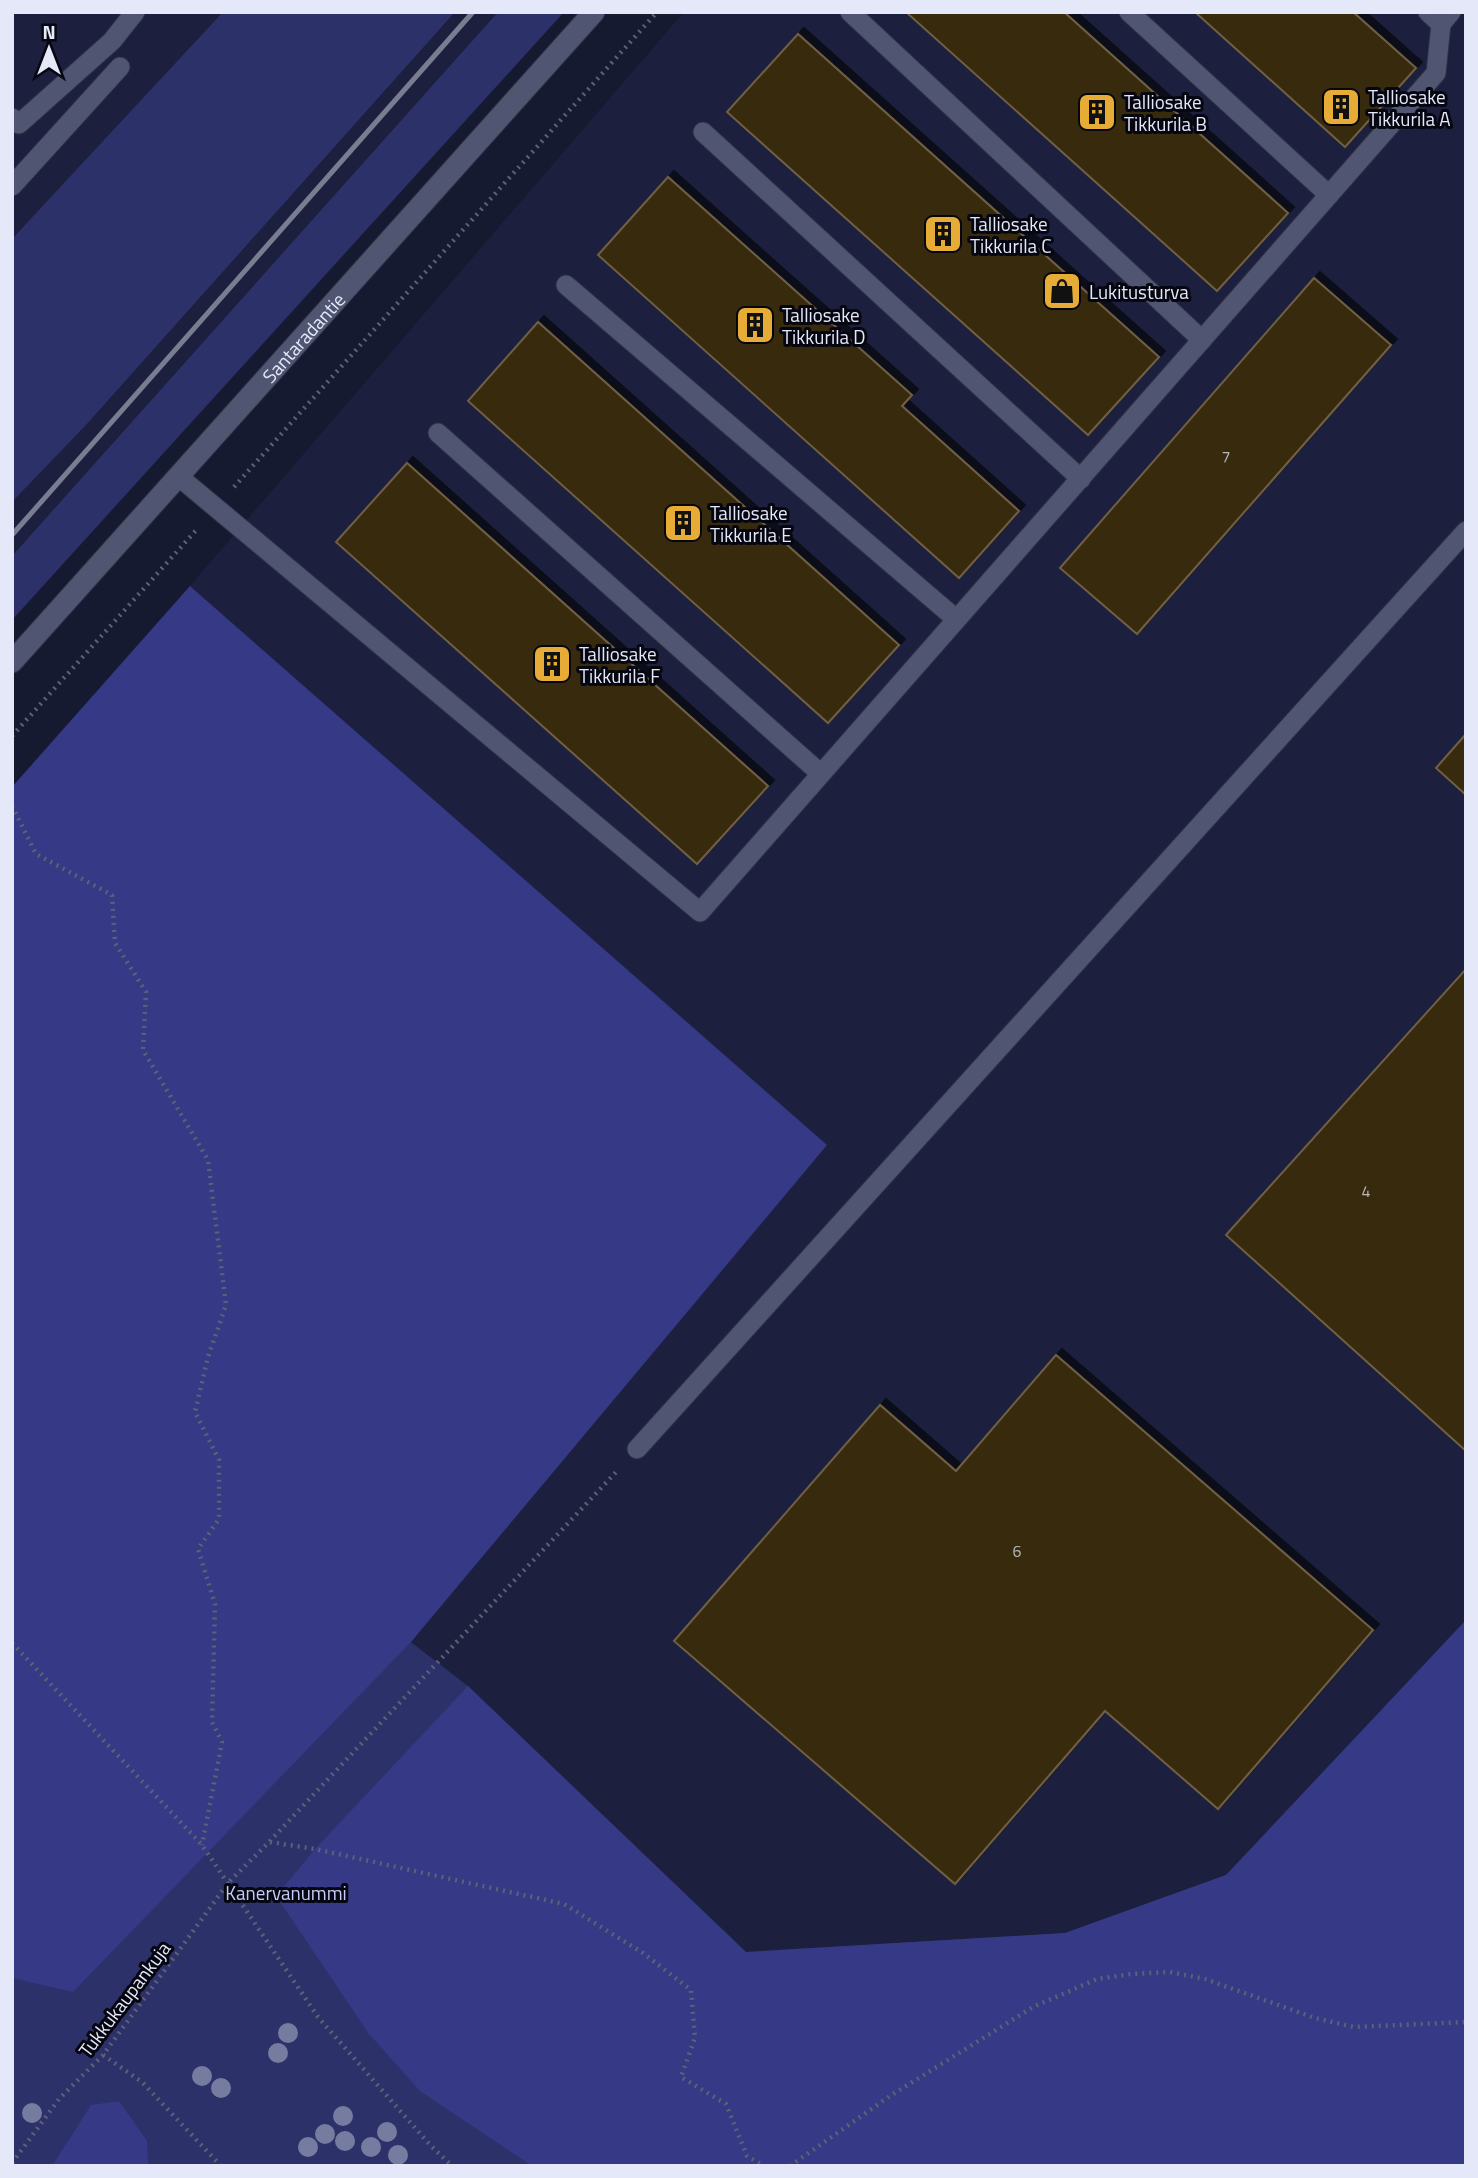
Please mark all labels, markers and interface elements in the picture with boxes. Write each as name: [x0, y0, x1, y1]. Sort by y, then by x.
north arrow: [14, 14, 84, 84]
text: N: [42, 17, 56, 46]
place label: Talliosake Tikkurila A: [1368, 82, 1451, 133]
building icon: Talliosake Tikkurila A: [1320, 86, 1362, 128]
place label: Talliosake Tikkurila B: [1124, 87, 1207, 138]
building icon: Talliosake Tikkurila B: [1076, 91, 1118, 133]
place label: Talliosake Tikkurila C: [970, 209, 1052, 260]
building icon: Talliosake Tikkurila C: [922, 213, 964, 255]
shop icon: Lukitusturva: [1041, 270, 1083, 312]
place label: Lukitusturva: [1089, 277, 1189, 306]
street label: Santaradantie: [255, 286, 351, 389]
place label: Talliosake Tikkurila D: [782, 300, 866, 351]
building icon: Talliosake Tikkurila D: [734, 304, 776, 346]
house number: 7: [1222, 444, 1230, 468]
place label: Talliosake Tikkurila E: [710, 498, 792, 549]
building icon: Talliosake Tikkurila E: [662, 502, 704, 544]
place label: Talliosake Tikkurila F: [579, 639, 660, 690]
building icon: Talliosake Tikkurila F: [531, 643, 573, 685]
house number: 4: [1362, 1179, 1371, 1203]
house number: 6: [1013, 1539, 1022, 1563]
park label: Kanervanummi: [225, 1878, 347, 1907]
street label: Tukkukaupankuja: [71, 1935, 177, 2063]

